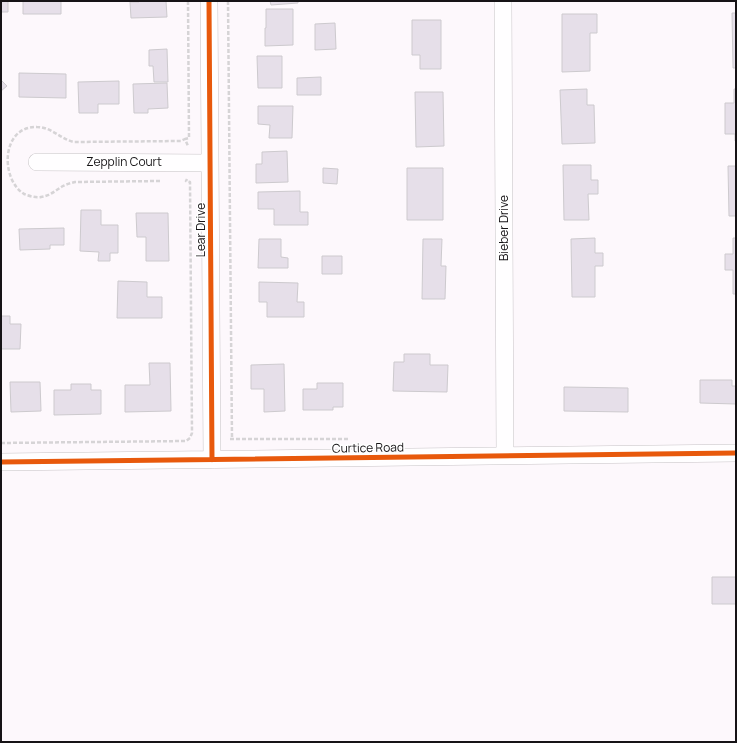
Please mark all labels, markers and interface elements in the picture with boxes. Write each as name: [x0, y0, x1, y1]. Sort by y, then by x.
street label: Zepplin Court: [86, 153, 162, 170]
street label: Bieber Drive: [495, 195, 512, 261]
street label: Lear Drive: [192, 203, 209, 257]
street label: Curtice Road: [332, 438, 404, 457]

